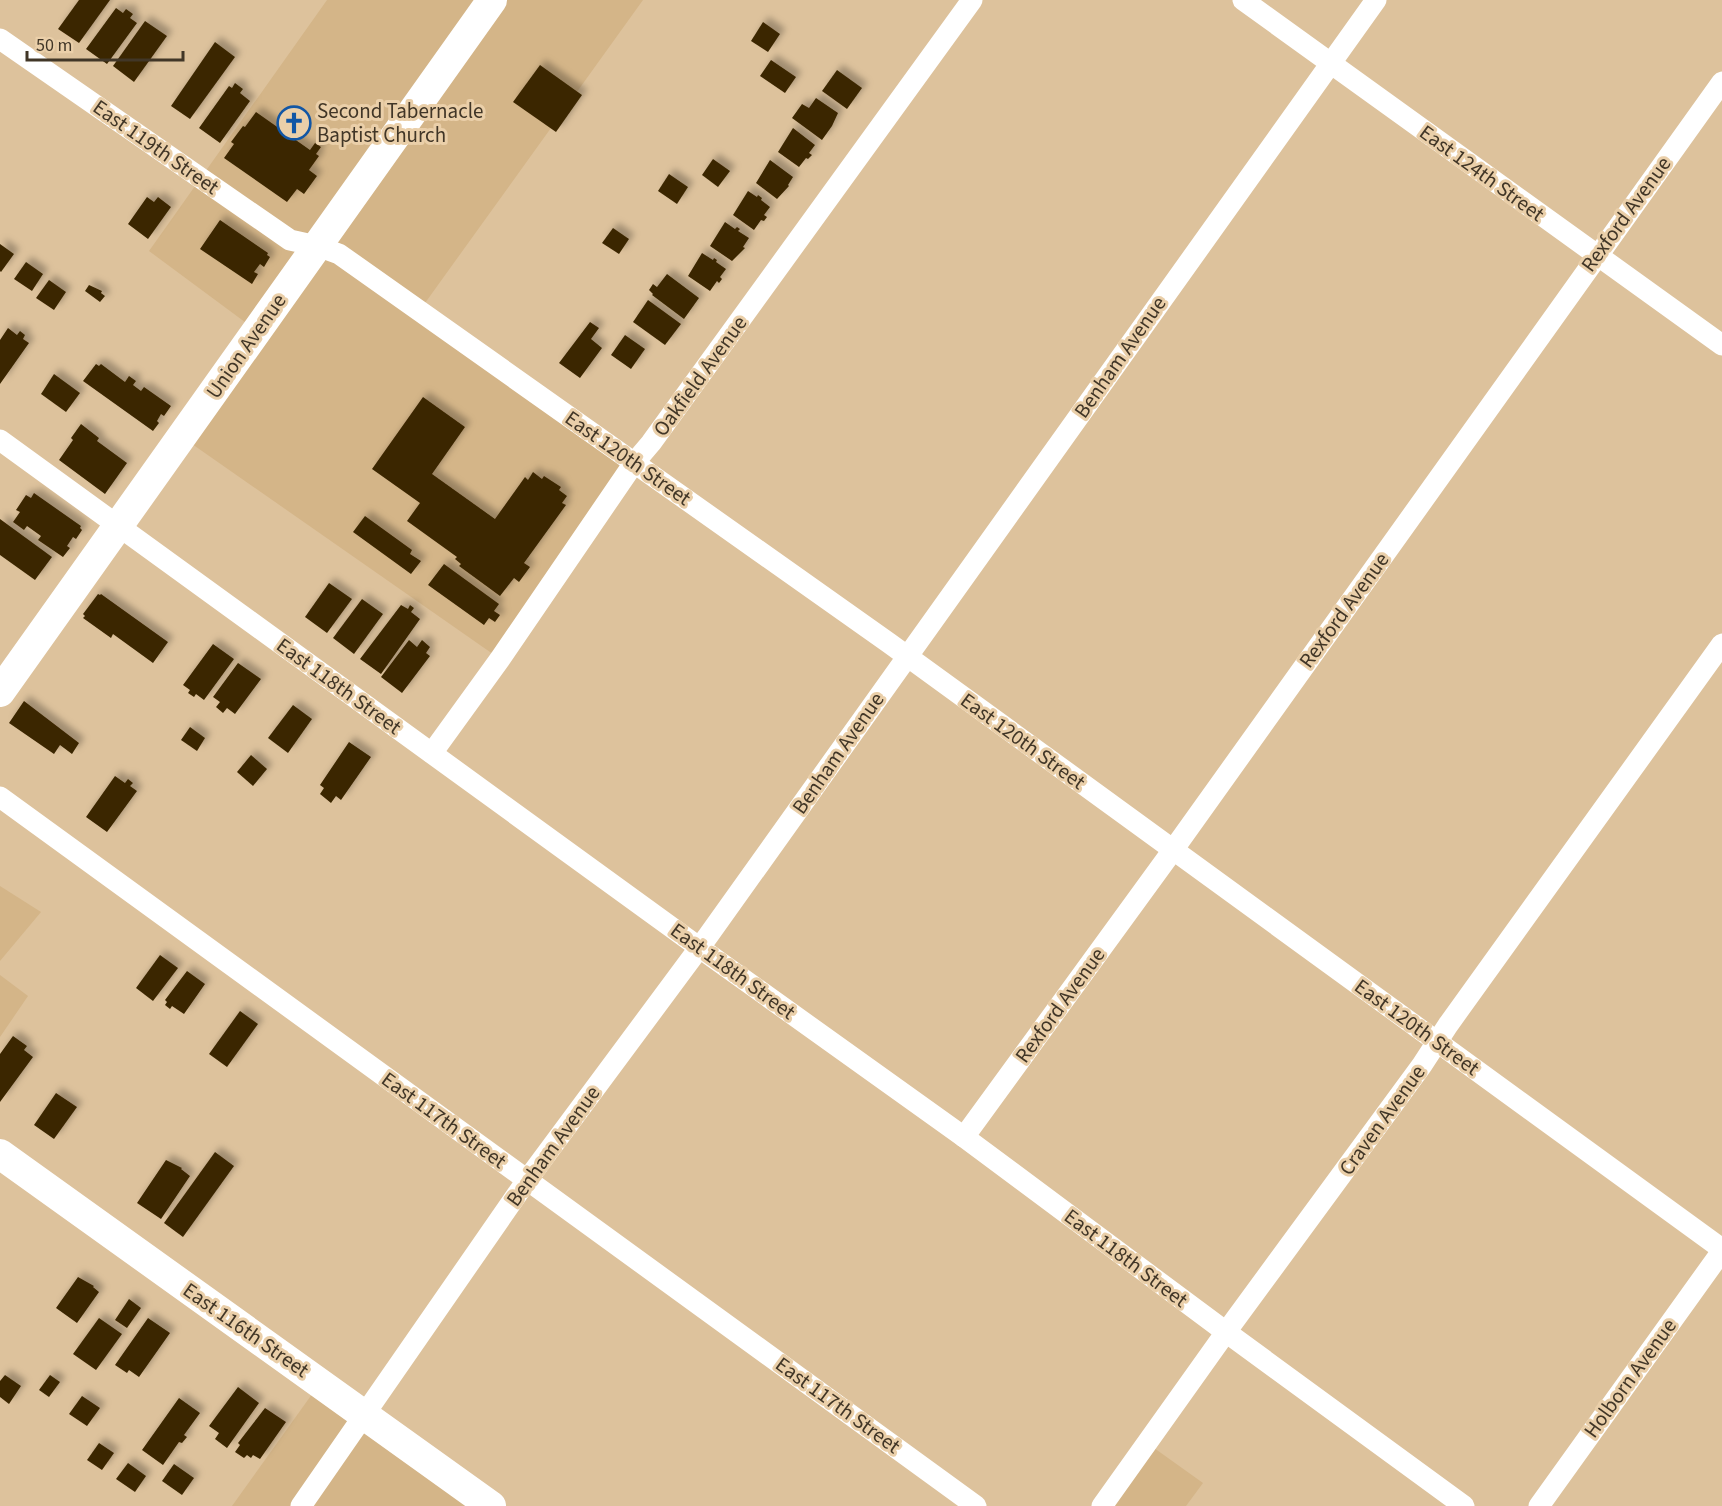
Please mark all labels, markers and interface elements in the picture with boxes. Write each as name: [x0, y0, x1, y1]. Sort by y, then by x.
scale bar: [27, 24, 183, 62]
text: 50 m: [36, 33, 72, 58]
street label: East 119th Street: [87, 92, 225, 202]
place label: Second Tabernacle Baptist Church: [317, 96, 484, 150]
church icon: Second Tabernacle Baptist Church: [276, 105, 312, 141]
street label: East 124th Street: [1413, 117, 1551, 229]
street label: Rexford Avenue: [1574, 150, 1678, 278]
street label: Union Avenue: [199, 287, 293, 405]
street label: Benham Avenue: [1067, 290, 1173, 424]
street label: Oakfield Avenue: [646, 310, 754, 442]
street label: East 120th Street: [559, 403, 697, 513]
street label: Rexford Avenue: [1292, 546, 1396, 674]
street label: East 118th Street: [270, 630, 408, 742]
street label: East 120th Street: [954, 685, 1092, 797]
street label: Benham Avenue: [785, 686, 891, 820]
street label: East 118th Street: [664, 915, 802, 1027]
street label: Rexford Avenue: [1008, 941, 1112, 1069]
street label: East 120th Street: [1348, 971, 1486, 1083]
street label: Craven Avenue: [1332, 1059, 1432, 1181]
street label: East 117th Street: [375, 1064, 513, 1176]
street label: Benham Avenue: [499, 1080, 607, 1212]
street label: East 118th Street: [1058, 1201, 1194, 1315]
street label: East 116th Street: [177, 1275, 315, 1385]
street label: Holborn Avenue: [1576, 1312, 1684, 1444]
street label: East 117th Street: [769, 1349, 907, 1461]

